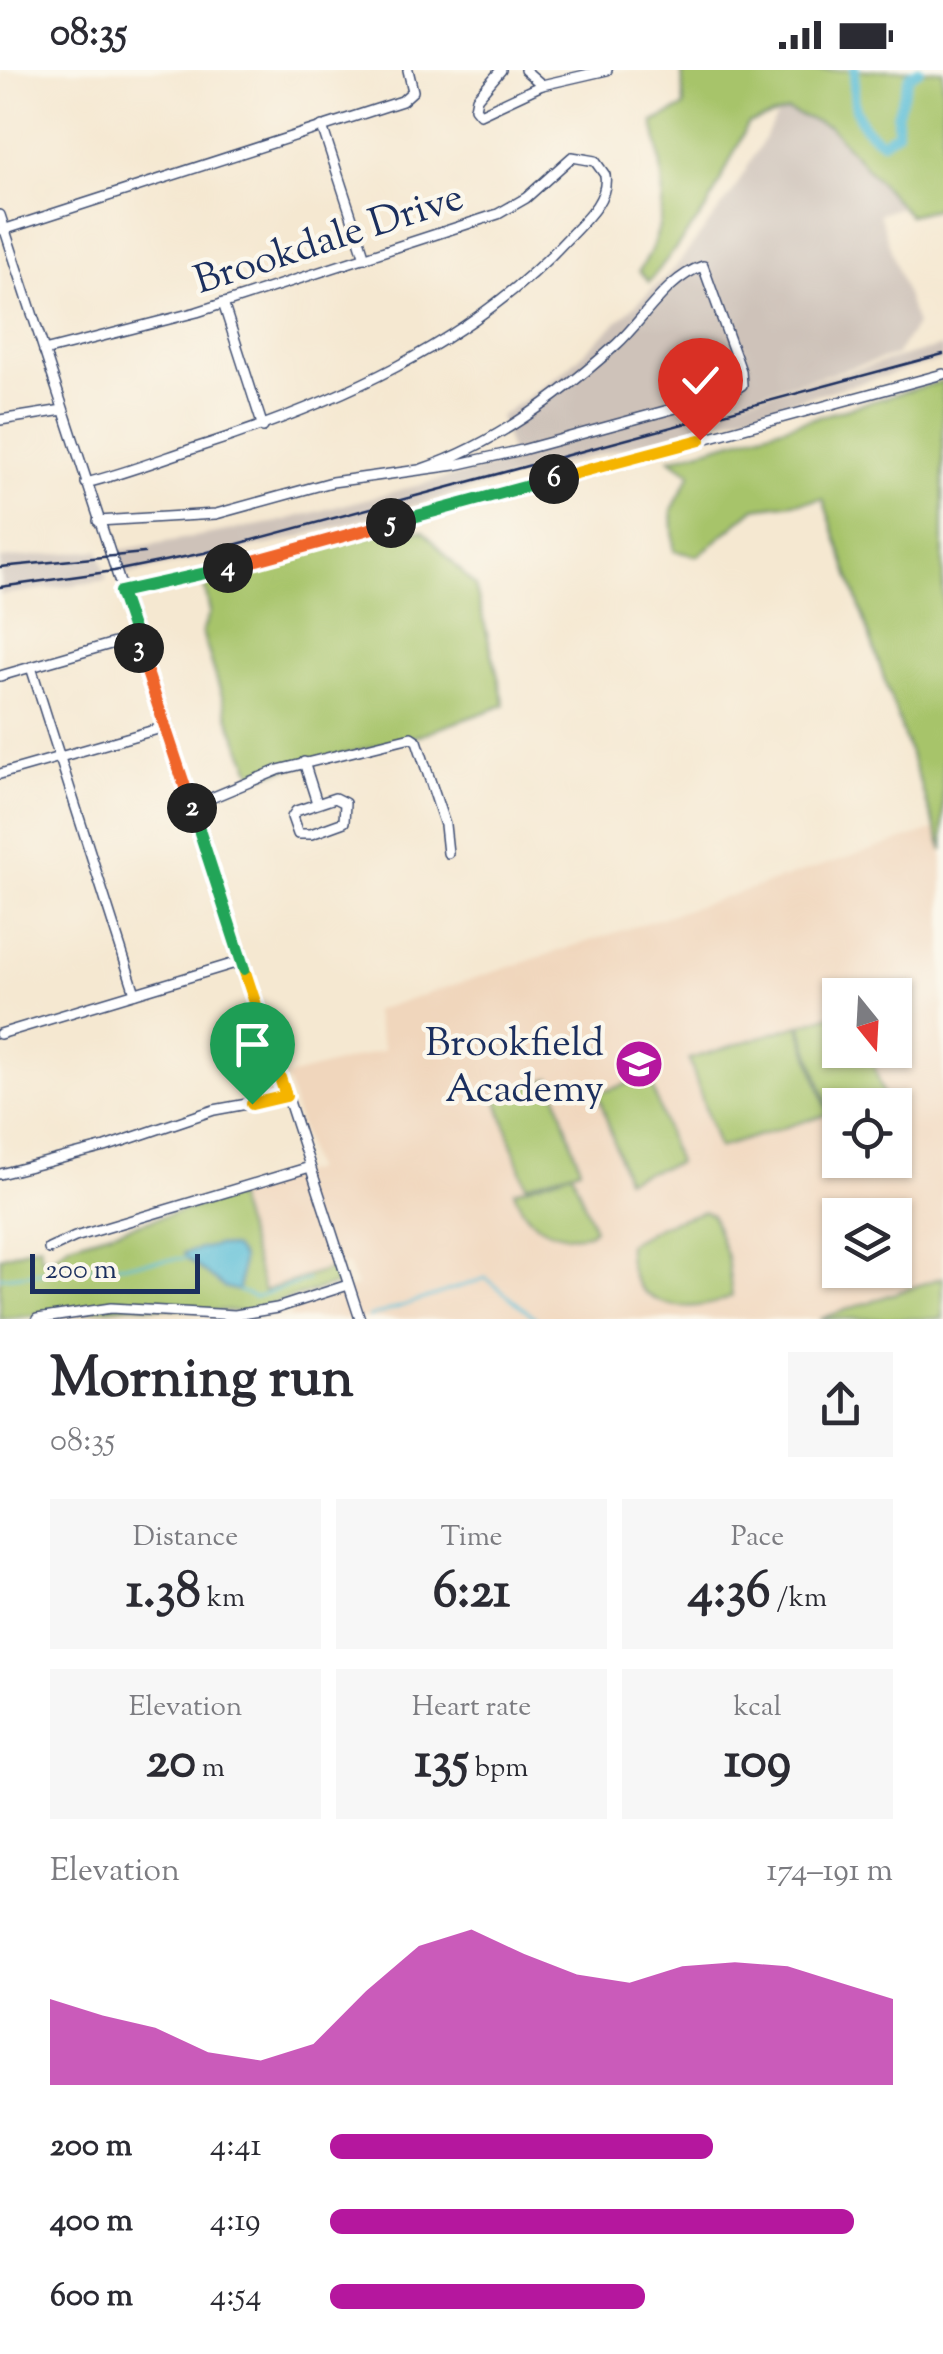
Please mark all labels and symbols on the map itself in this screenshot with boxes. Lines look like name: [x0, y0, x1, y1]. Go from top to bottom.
street label: Brookdale Drive: [187, 171, 471, 312]
pin: [658, 338, 743, 441]
pin: 6: [529, 454, 579, 504]
pin: 5: [366, 498, 416, 548]
pin: 4: [203, 543, 253, 593]
pin: 3: [114, 623, 164, 673]
pin: 2: [167, 783, 217, 833]
north arrow: [822, 978, 912, 1068]
pin: [210, 1002, 295, 1105]
place label: Brookfield Academy: [425, 1017, 604, 1120]
school or university icon: Brookfield Academy: [613, 1038, 665, 1090]
scale bar: [30, 1249, 200, 1294]

